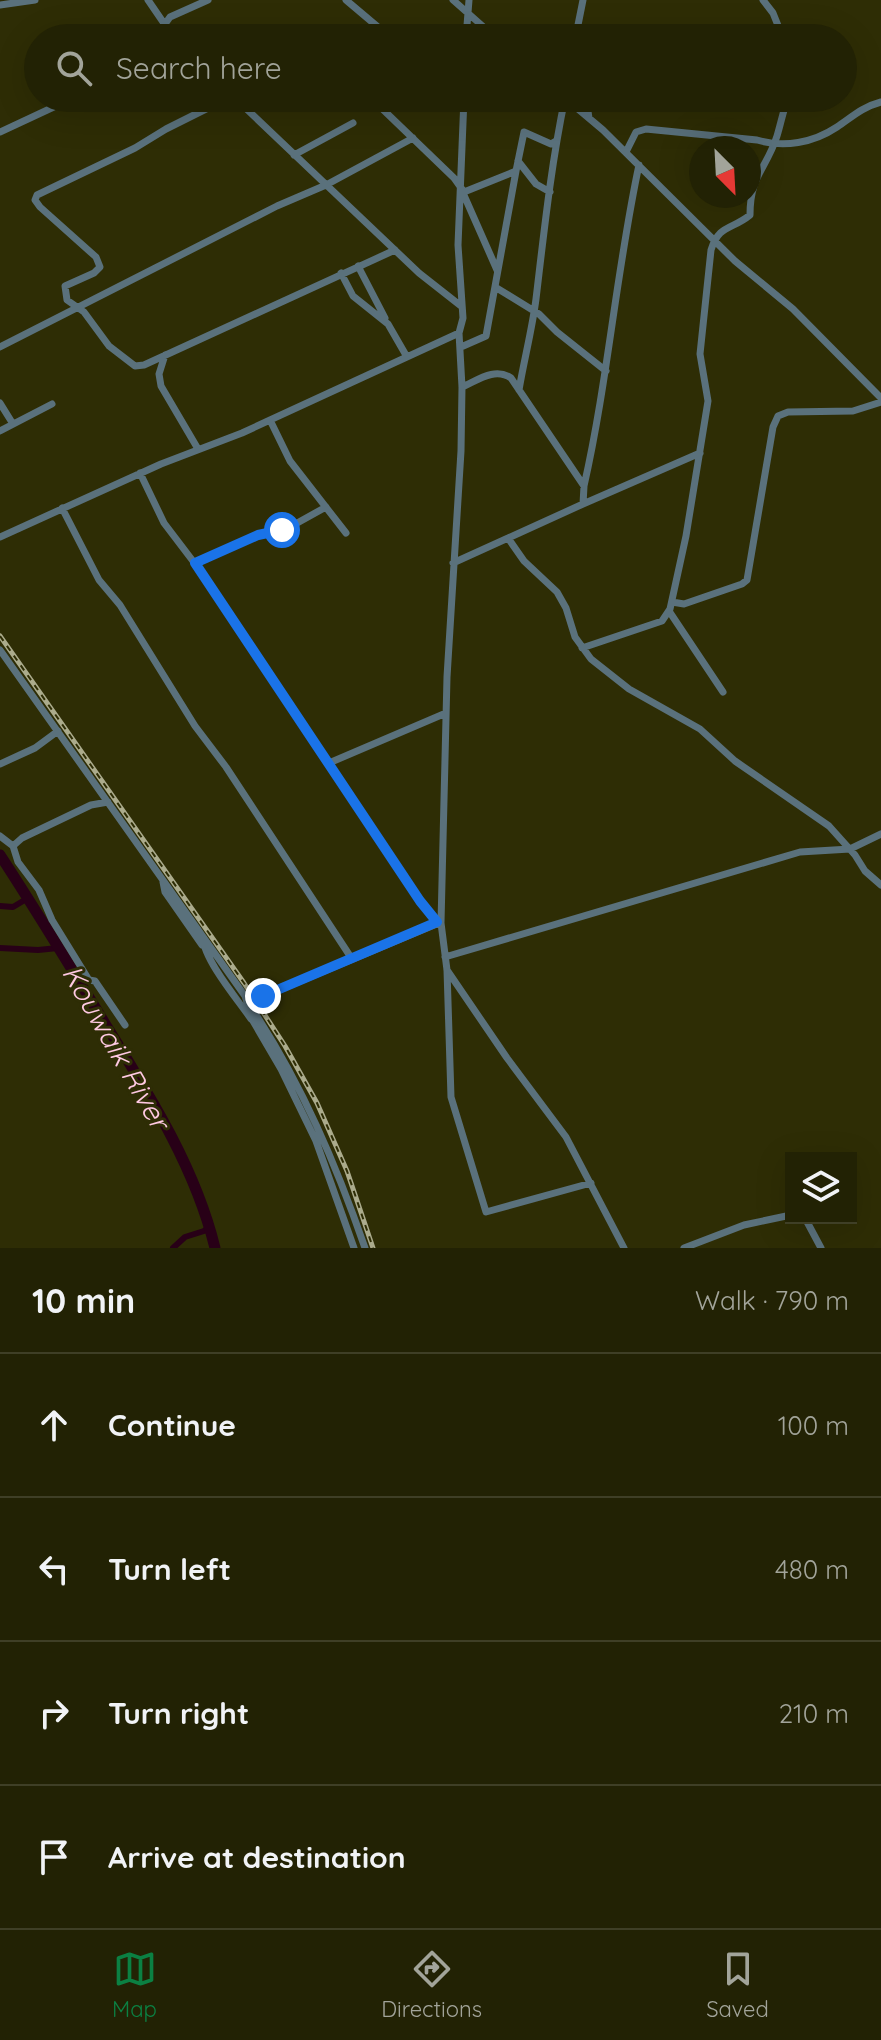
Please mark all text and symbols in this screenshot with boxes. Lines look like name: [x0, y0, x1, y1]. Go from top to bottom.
search box: [24, 24, 857, 112]
icon: search: [52, 46, 96, 90]
text: Search here: [116, 49, 282, 87]
north arrow: [689, 136, 761, 208]
route start: [264, 512, 300, 548]
water label: Kouwaik River: [55, 958, 179, 1138]
route end: [245, 978, 281, 1014]
map controls: [785, 1152, 857, 1224]
button: layers: [785, 1152, 857, 1224]
text: 10 min: [32, 1279, 135, 1322]
text: Walk · 790 m: [695, 1284, 849, 1317]
icon: ahead: [32, 1403, 76, 1447]
text: Continue: [108, 1406, 236, 1444]
text: 100 m: [778, 1409, 849, 1442]
icon: left: [32, 1547, 76, 1591]
text: Turn left: [108, 1550, 231, 1588]
text: 480 m: [775, 1553, 849, 1586]
icon: right: [32, 1691, 76, 1735]
text: Turn right: [108, 1694, 249, 1732]
text: 210 m: [779, 1697, 849, 1730]
icon: arrive: [32, 1835, 76, 1879]
text: Arrive at destination: [108, 1838, 406, 1876]
tab: Map: [112, 1947, 157, 2023]
tab: Directions: [381, 1947, 482, 2023]
tab: Saved: [706, 1947, 769, 2023]

